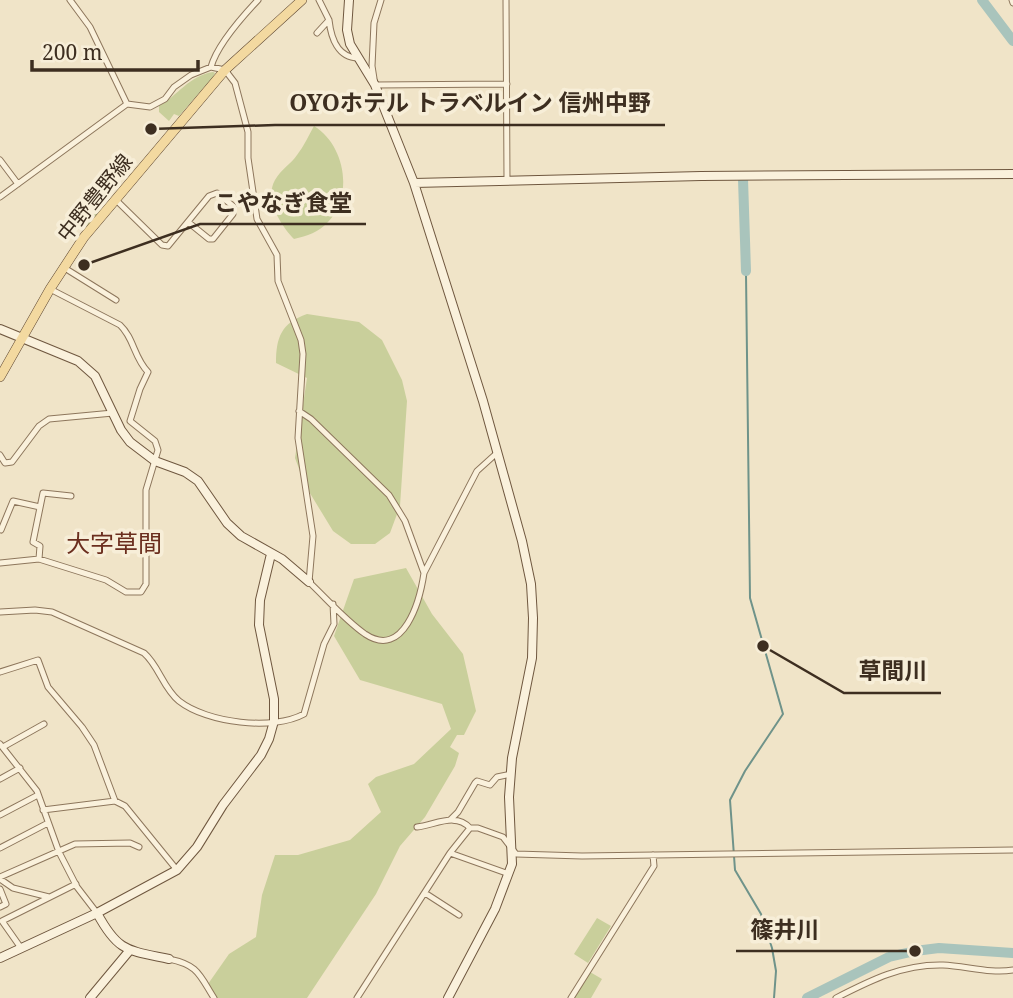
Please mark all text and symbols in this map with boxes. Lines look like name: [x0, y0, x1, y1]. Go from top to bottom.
scale bar: [32, 28, 198, 72]
text: 200 m: [42, 38, 103, 66]
callout: OYOホテル トラベルイン 信州中野: [275, 81, 665, 125]
text: OYOホテル トラベルイン 信州中野: [289, 86, 651, 118]
street label: 中野豊野線: [50, 148, 138, 247]
callout: こやなぎ食堂: [200, 180, 366, 224]
text: こやなぎ食堂: [214, 186, 352, 218]
district label: 大字草間: [66, 526, 162, 559]
callout: 草間川: [844, 649, 941, 693]
text: 草間川: [859, 654, 928, 686]
callout: 篠井川: [736, 907, 833, 951]
text: 篠井川: [751, 913, 820, 945]

